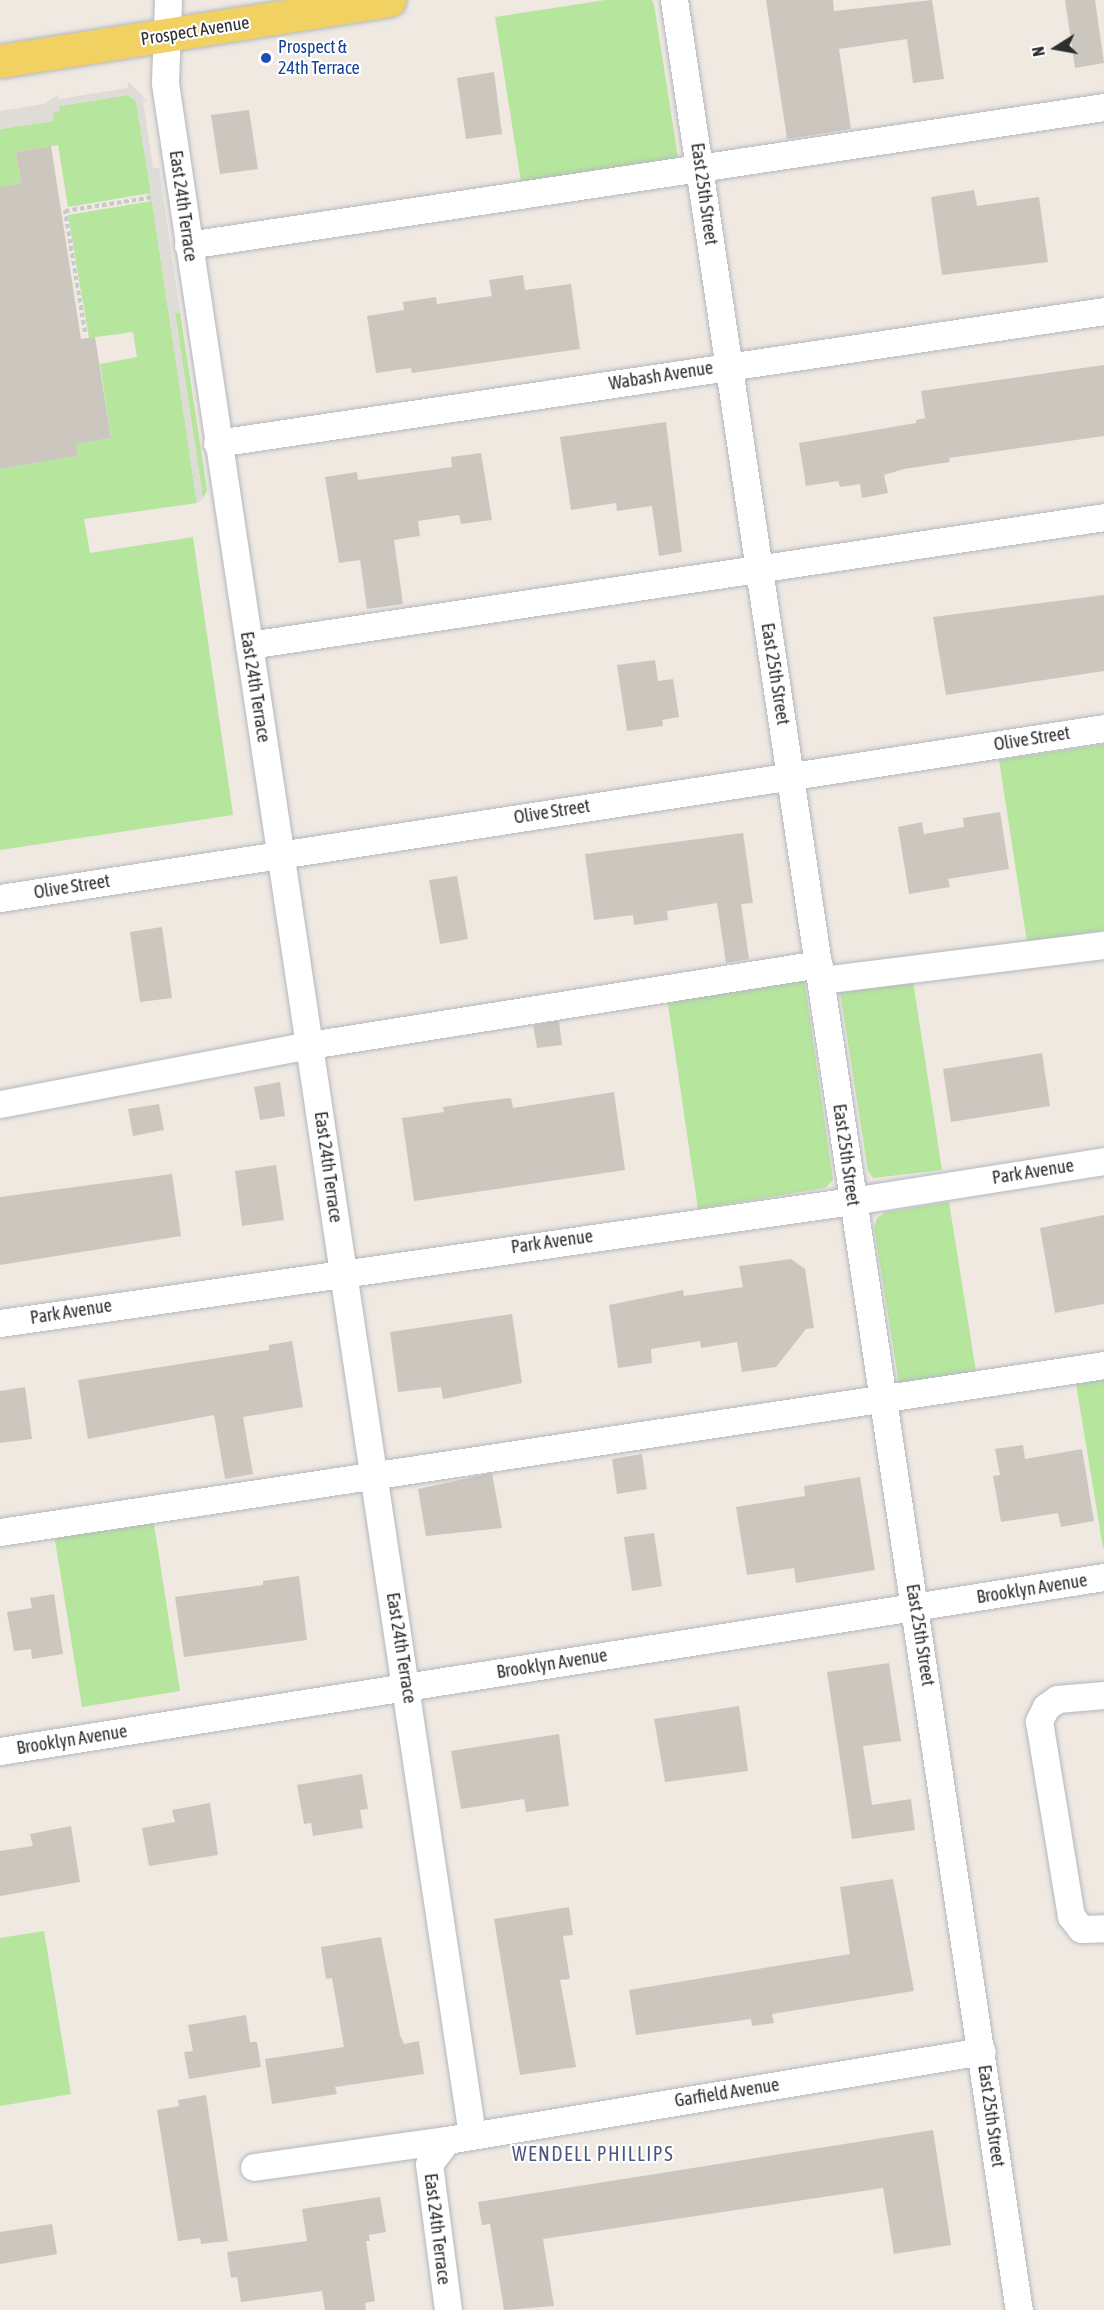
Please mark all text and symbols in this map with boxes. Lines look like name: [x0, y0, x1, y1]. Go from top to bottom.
street label: Prospect Avenue: [139, 12, 251, 50]
north arrow: [1026, 18, 1086, 78]
place label: Prospect & 24th Terrace: [278, 37, 360, 80]
text: N: [1029, 45, 1048, 58]
marker: Prospect & 24th Terrace: [259, 51, 273, 65]
street label: East 25th Street: [686, 142, 722, 246]
street label: East 24th Terrace: [165, 149, 201, 263]
street label: Wabash Avenue: [607, 357, 715, 395]
street label: East 25th Street: [756, 622, 794, 726]
street label: East 24th Terrace: [236, 630, 274, 744]
street label: Olive Street: [992, 722, 1072, 756]
street label: Olive Street: [512, 795, 592, 829]
street label: Olive Street: [32, 870, 112, 904]
street label: East 25th Street: [828, 1103, 864, 1207]
street label: East 24th Terrace: [310, 1110, 346, 1224]
street label: Park Avenue: [991, 1155, 1075, 1189]
street label: Park Avenue: [510, 1226, 594, 1258]
street label: Park Avenue: [29, 1295, 113, 1329]
street label: Brooklyn Avenue: [975, 1570, 1089, 1608]
street label: East 25th Street: [901, 1583, 939, 1687]
street label: East 24th Terrace: [382, 1591, 420, 1705]
street label: Brooklyn Avenue: [495, 1645, 609, 1683]
street label: Brooklyn Avenue: [15, 1721, 129, 1759]
street label: East 25th Street: [973, 2064, 1009, 2168]
street label: Garfield Avenue: [673, 2074, 781, 2112]
district label: WENDELL PHILLIPS: [512, 2141, 674, 2165]
street label: East 24th Terrace: [419, 2172, 455, 2286]

